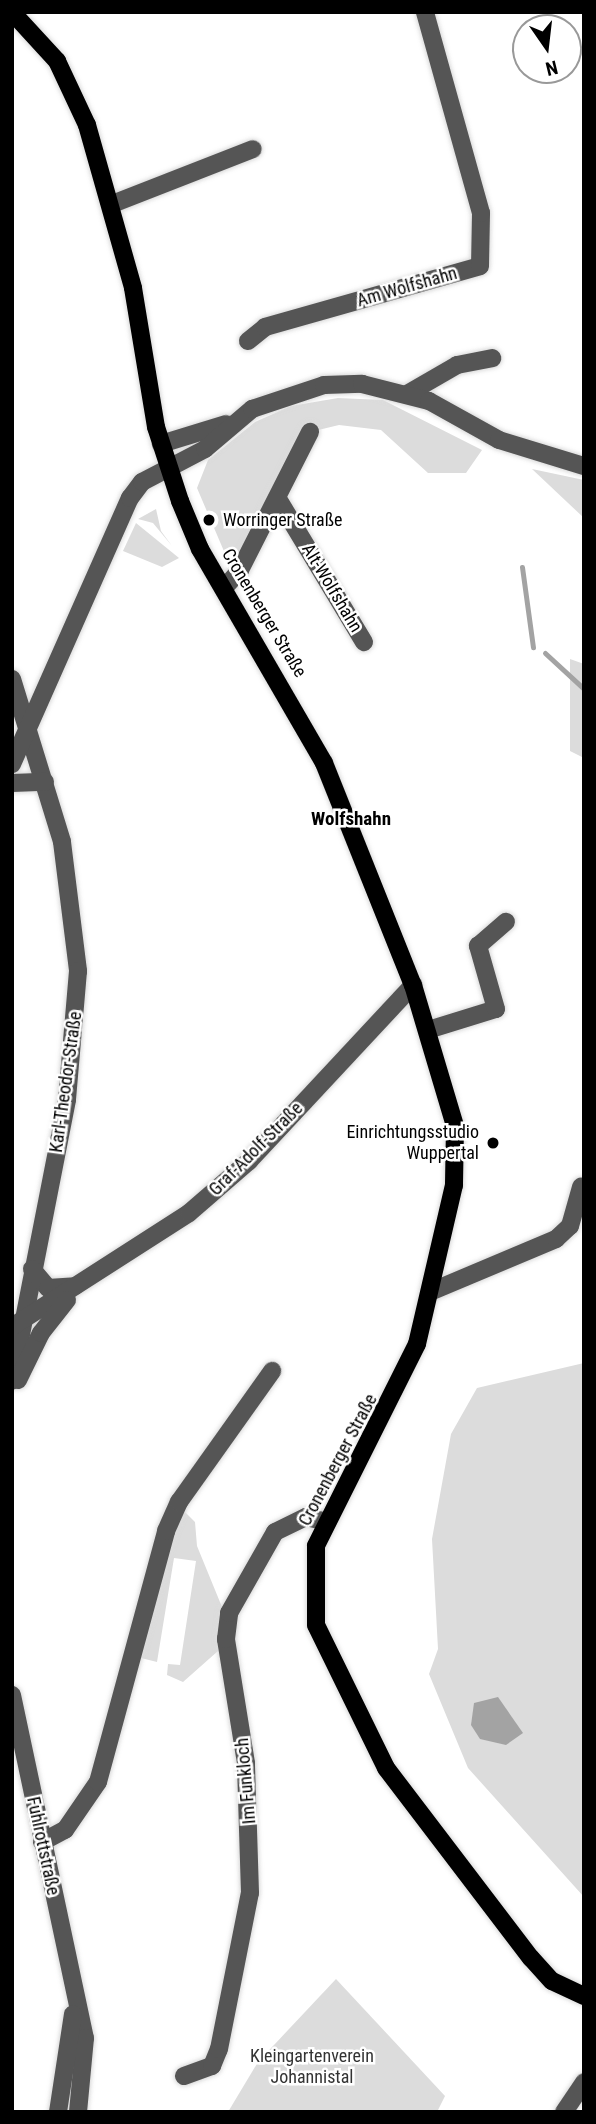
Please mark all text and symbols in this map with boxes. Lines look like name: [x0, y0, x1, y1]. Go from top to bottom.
north arrow: [512, 14, 582, 84]
text: N: [543, 55, 560, 80]
street label: Am Wolfshahn: [354, 262, 460, 312]
place label: Worringer Straße: [223, 509, 342, 531]
marker: Worringer Straße: [201, 512, 217, 528]
street label: Alt-Wolfshahn: [297, 540, 367, 636]
street label: Cronenberger Straße: [217, 545, 311, 681]
district label: Wolfshahn: [311, 808, 391, 830]
street label: Karl-Theodor-Straße: [45, 1010, 87, 1154]
street label: Graf-Adolf-Straße: [205, 1098, 307, 1200]
place label: Einrichtungsstudio Wuppertal: [346, 1122, 479, 1164]
marker: Einrichtungsstudio Wuppertal: [485, 1135, 501, 1151]
street label: Cronenberger Straße: [294, 1390, 382, 1530]
street label: Im Funkloch: [231, 1737, 261, 1825]
street label: Fuhlrottstraße: [22, 1795, 64, 1897]
park label: Kleingartenverein Johannistal: [250, 2046, 374, 2088]

